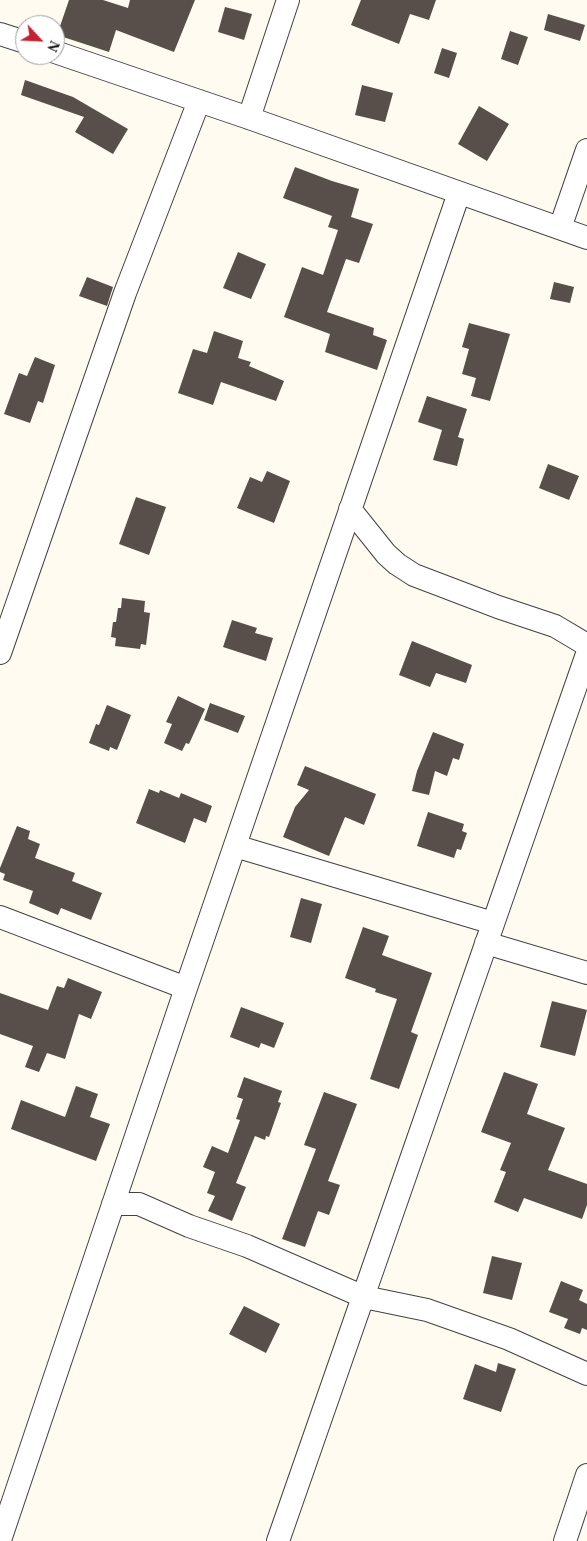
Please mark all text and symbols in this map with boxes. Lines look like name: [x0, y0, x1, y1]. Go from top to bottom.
north arrow: [15, 15, 65, 65]
text: N: [44, 38, 62, 54]

